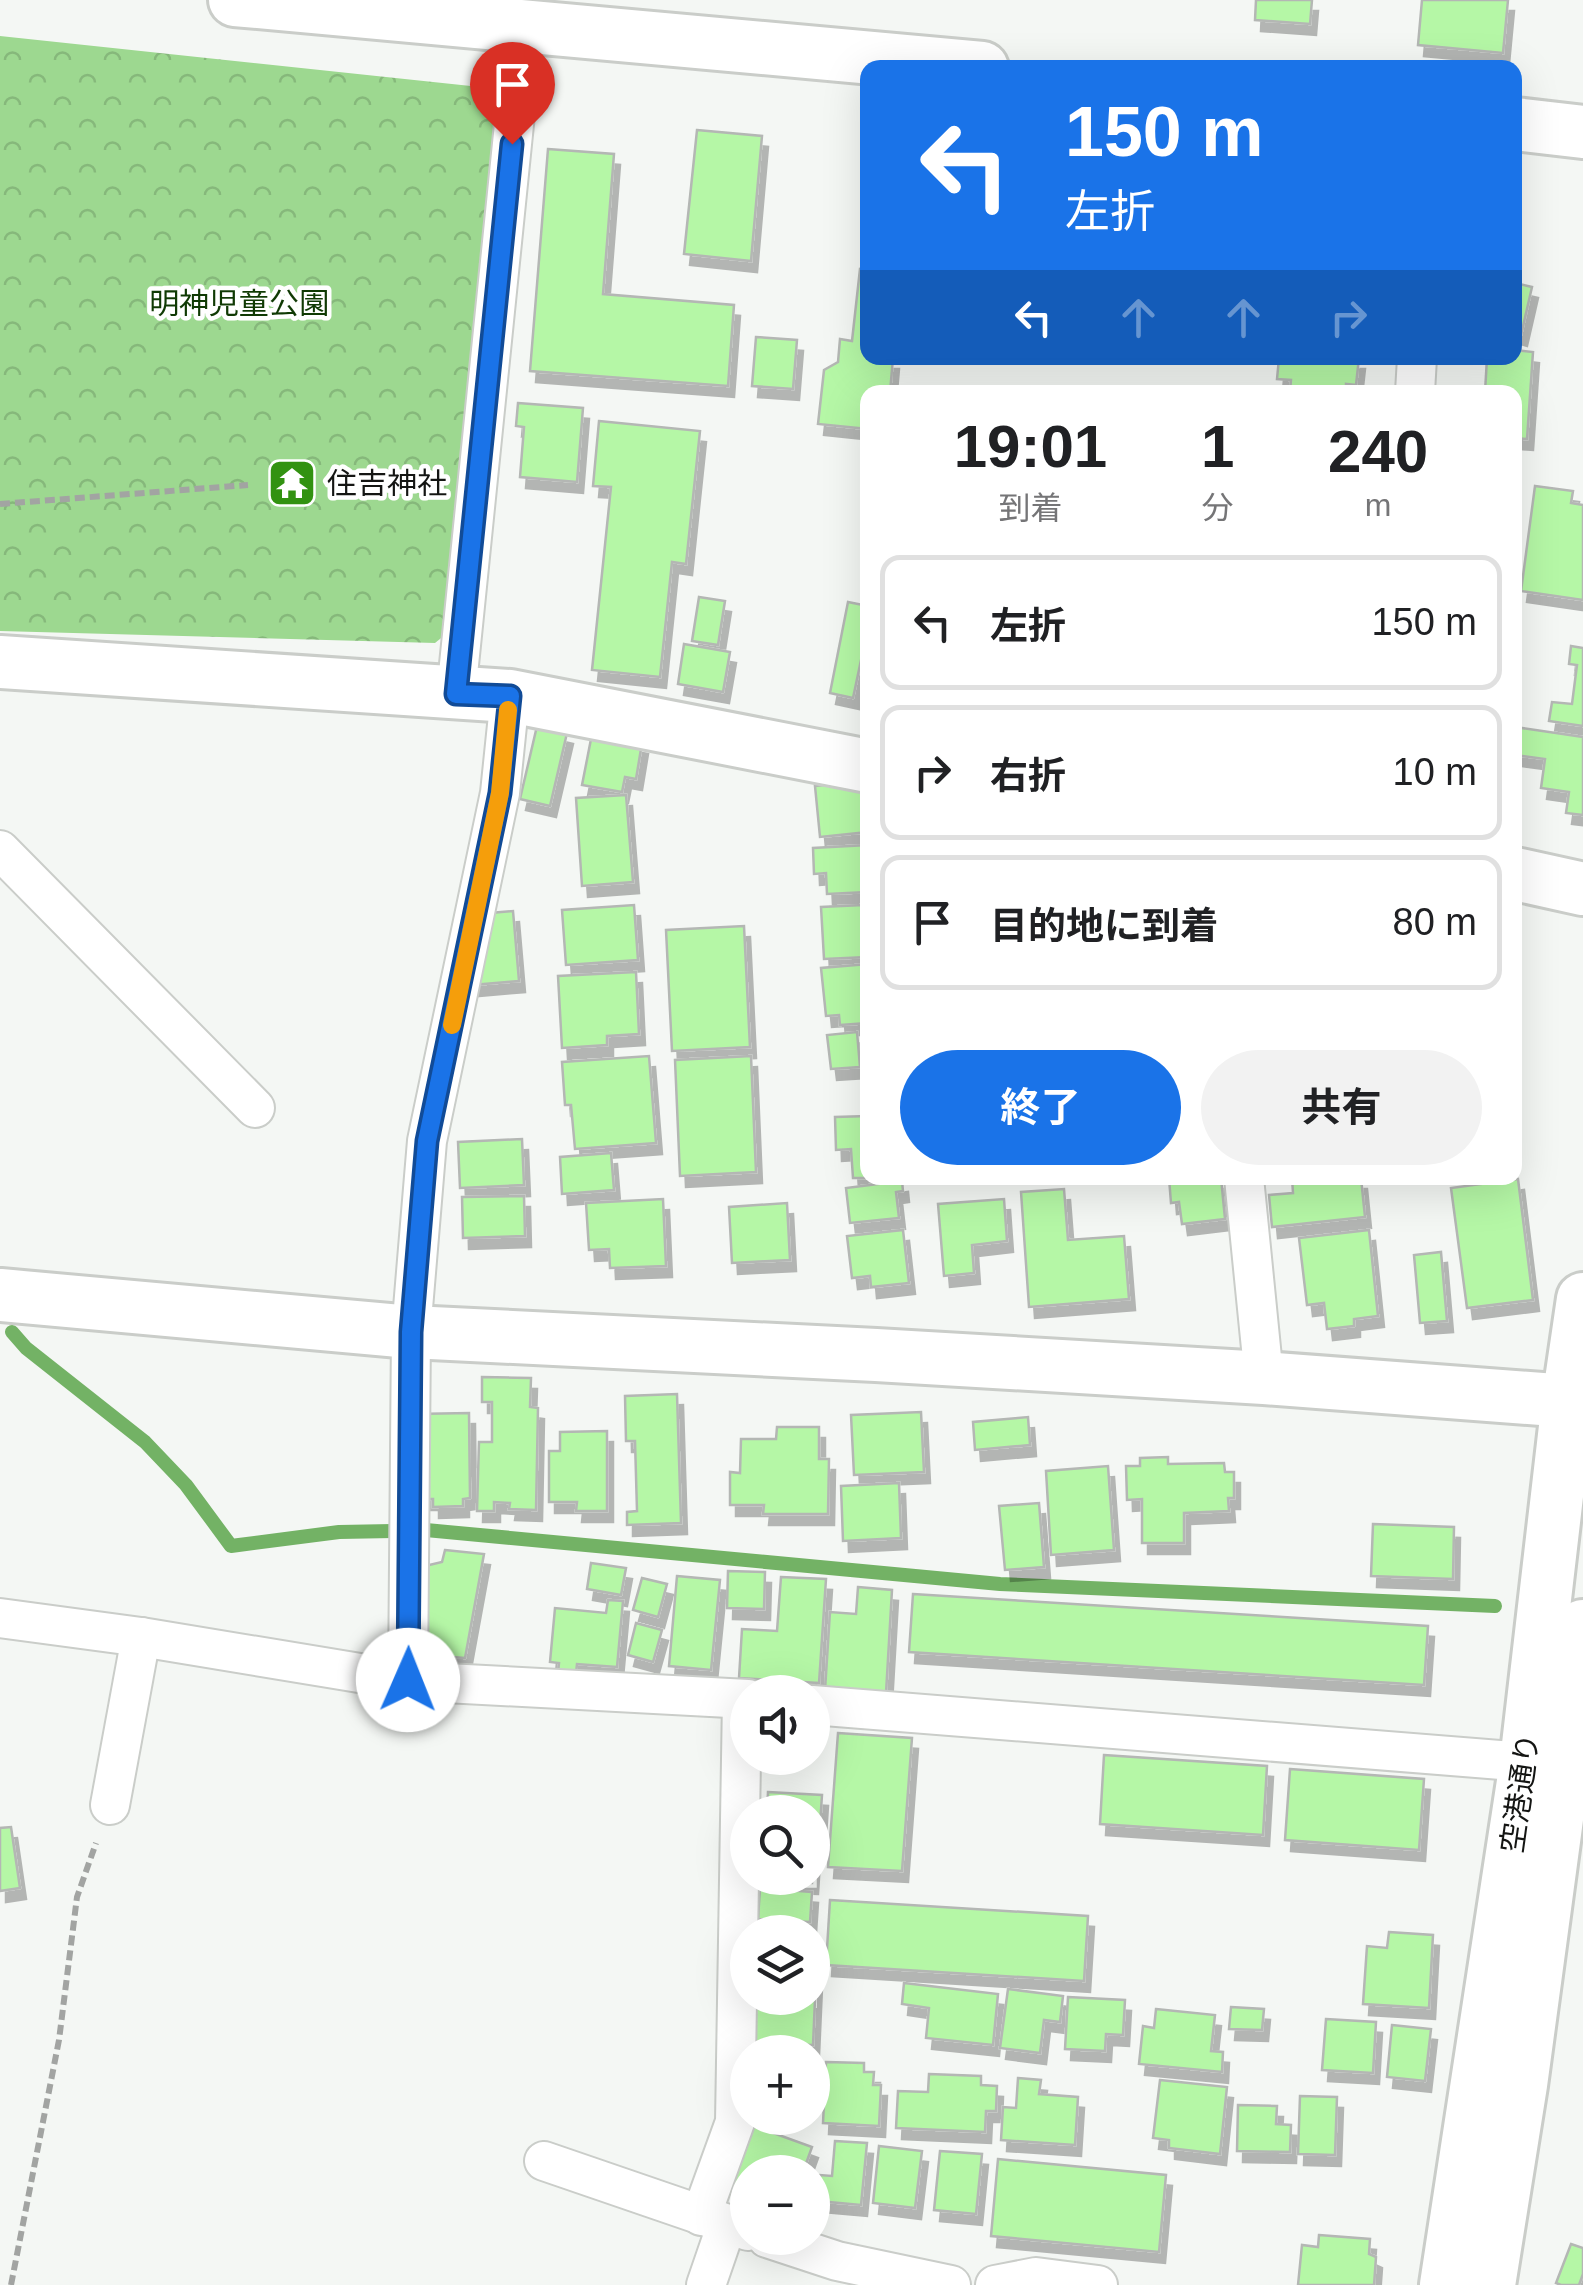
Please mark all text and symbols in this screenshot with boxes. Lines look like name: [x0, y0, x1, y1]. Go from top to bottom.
pin: [470, 42, 555, 145]
icon: arrive: [485, 57, 540, 112]
text: 150 m: [1065, 93, 1263, 171]
icon: left: [900, 100, 1030, 230]
text: 左折: [1065, 186, 1155, 237]
park label: 明神児童公園: [149, 287, 329, 320]
icon: left: [1006, 290, 1061, 345]
icon: ahead: [1111, 290, 1166, 345]
icon: ahead: [1216, 290, 1271, 345]
icon: right: [1321, 290, 1376, 345]
text: 19:01: [954, 413, 1107, 480]
text: 1: [1201, 413, 1234, 480]
text: 240: [1328, 418, 1428, 485]
temple icon: 住吉神社: [266, 457, 318, 509]
place label: 住吉神社: [327, 467, 447, 500]
text: m: [1365, 487, 1391, 523]
text: 到着: [998, 490, 1062, 526]
text: 分: [1202, 490, 1234, 526]
icon: left: [905, 595, 960, 650]
text: 150 m: [1371, 601, 1477, 643]
text: 左折: [990, 605, 1066, 647]
icon: right: [905, 745, 960, 800]
text: 10 m: [1393, 751, 1477, 793]
text: 右折: [990, 755, 1066, 797]
icon: arrive: [905, 895, 960, 950]
text: 80 m: [1393, 901, 1477, 943]
text: 目的地に到着: [990, 905, 1218, 947]
button: 終了: [900, 1050, 1181, 1165]
button: 共有: [1201, 1050, 1482, 1165]
position arrow: [356, 1628, 460, 1732]
map controls: [730, 1675, 830, 2255]
button: sound: [730, 1675, 830, 1775]
street label: 空港通り: [1495, 1731, 1545, 1855]
button: search: [730, 1795, 830, 1895]
button: layers: [730, 1915, 830, 2015]
button: +: [730, 2035, 830, 2135]
button: −: [730, 2155, 830, 2255]

